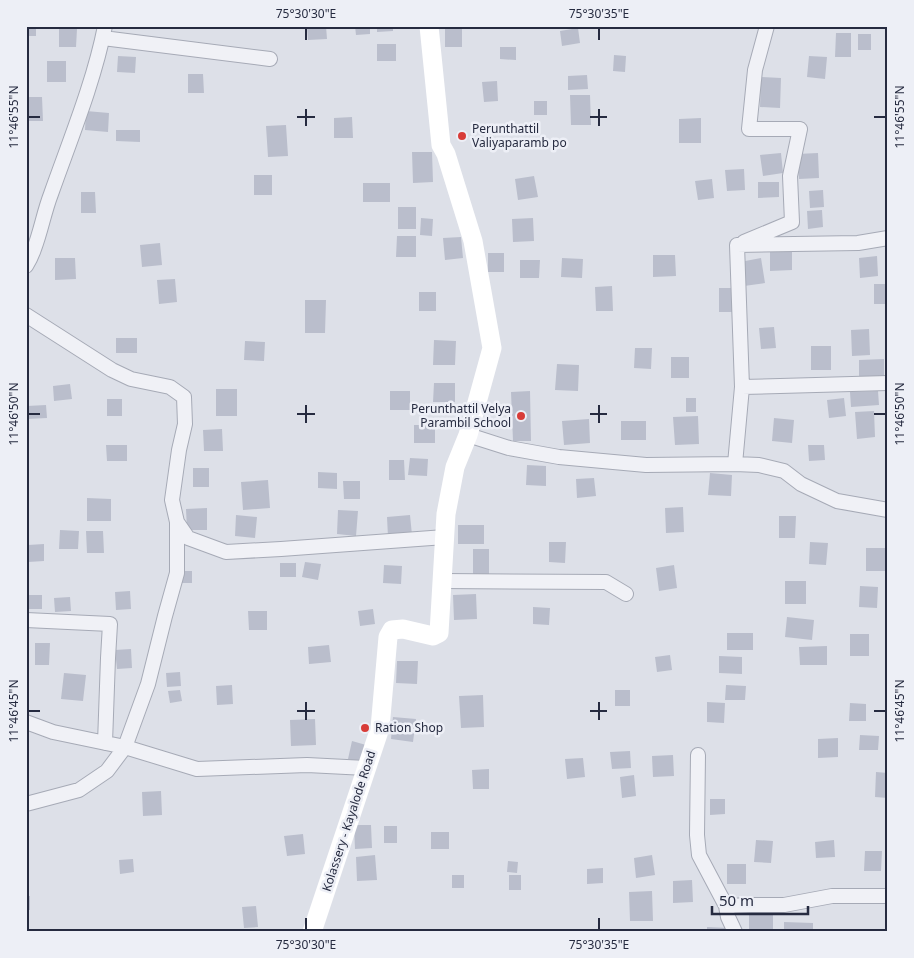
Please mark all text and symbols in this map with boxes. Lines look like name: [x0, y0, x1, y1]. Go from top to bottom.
text: 75°30'30"E: [276, 5, 336, 22]
text: 75°30'35"E: [569, 5, 629, 22]
text: 11°46'55"N: [5, 85, 22, 149]
text: 11°46'55"N: [891, 85, 908, 149]
place label: Perunthattil Valiyaparamb po: [472, 120, 567, 151]
marker: Perunthattil Valiyaparamb po: [456, 130, 468, 142]
text: 11°46'50"N: [5, 382, 22, 446]
text: 11°46'50"N: [891, 382, 908, 446]
place label: Perunthattil Velya Parambil School: [411, 400, 511, 431]
marker: Perunthattil Velya Parambil School: [515, 410, 527, 422]
text: 11°46'45"N: [5, 679, 22, 743]
text: 11°46'45"N: [891, 679, 908, 743]
place label: Ration Shop: [375, 719, 443, 736]
marker: Ration Shop: [359, 722, 371, 734]
street label: Kolassery - Kayalode Road: [318, 748, 379, 894]
scale bar: [712, 883, 808, 915]
text: 50 m: [719, 890, 754, 910]
text: 75°30'30"E: [276, 936, 336, 953]
text: 75°30'35"E: [569, 936, 629, 953]

